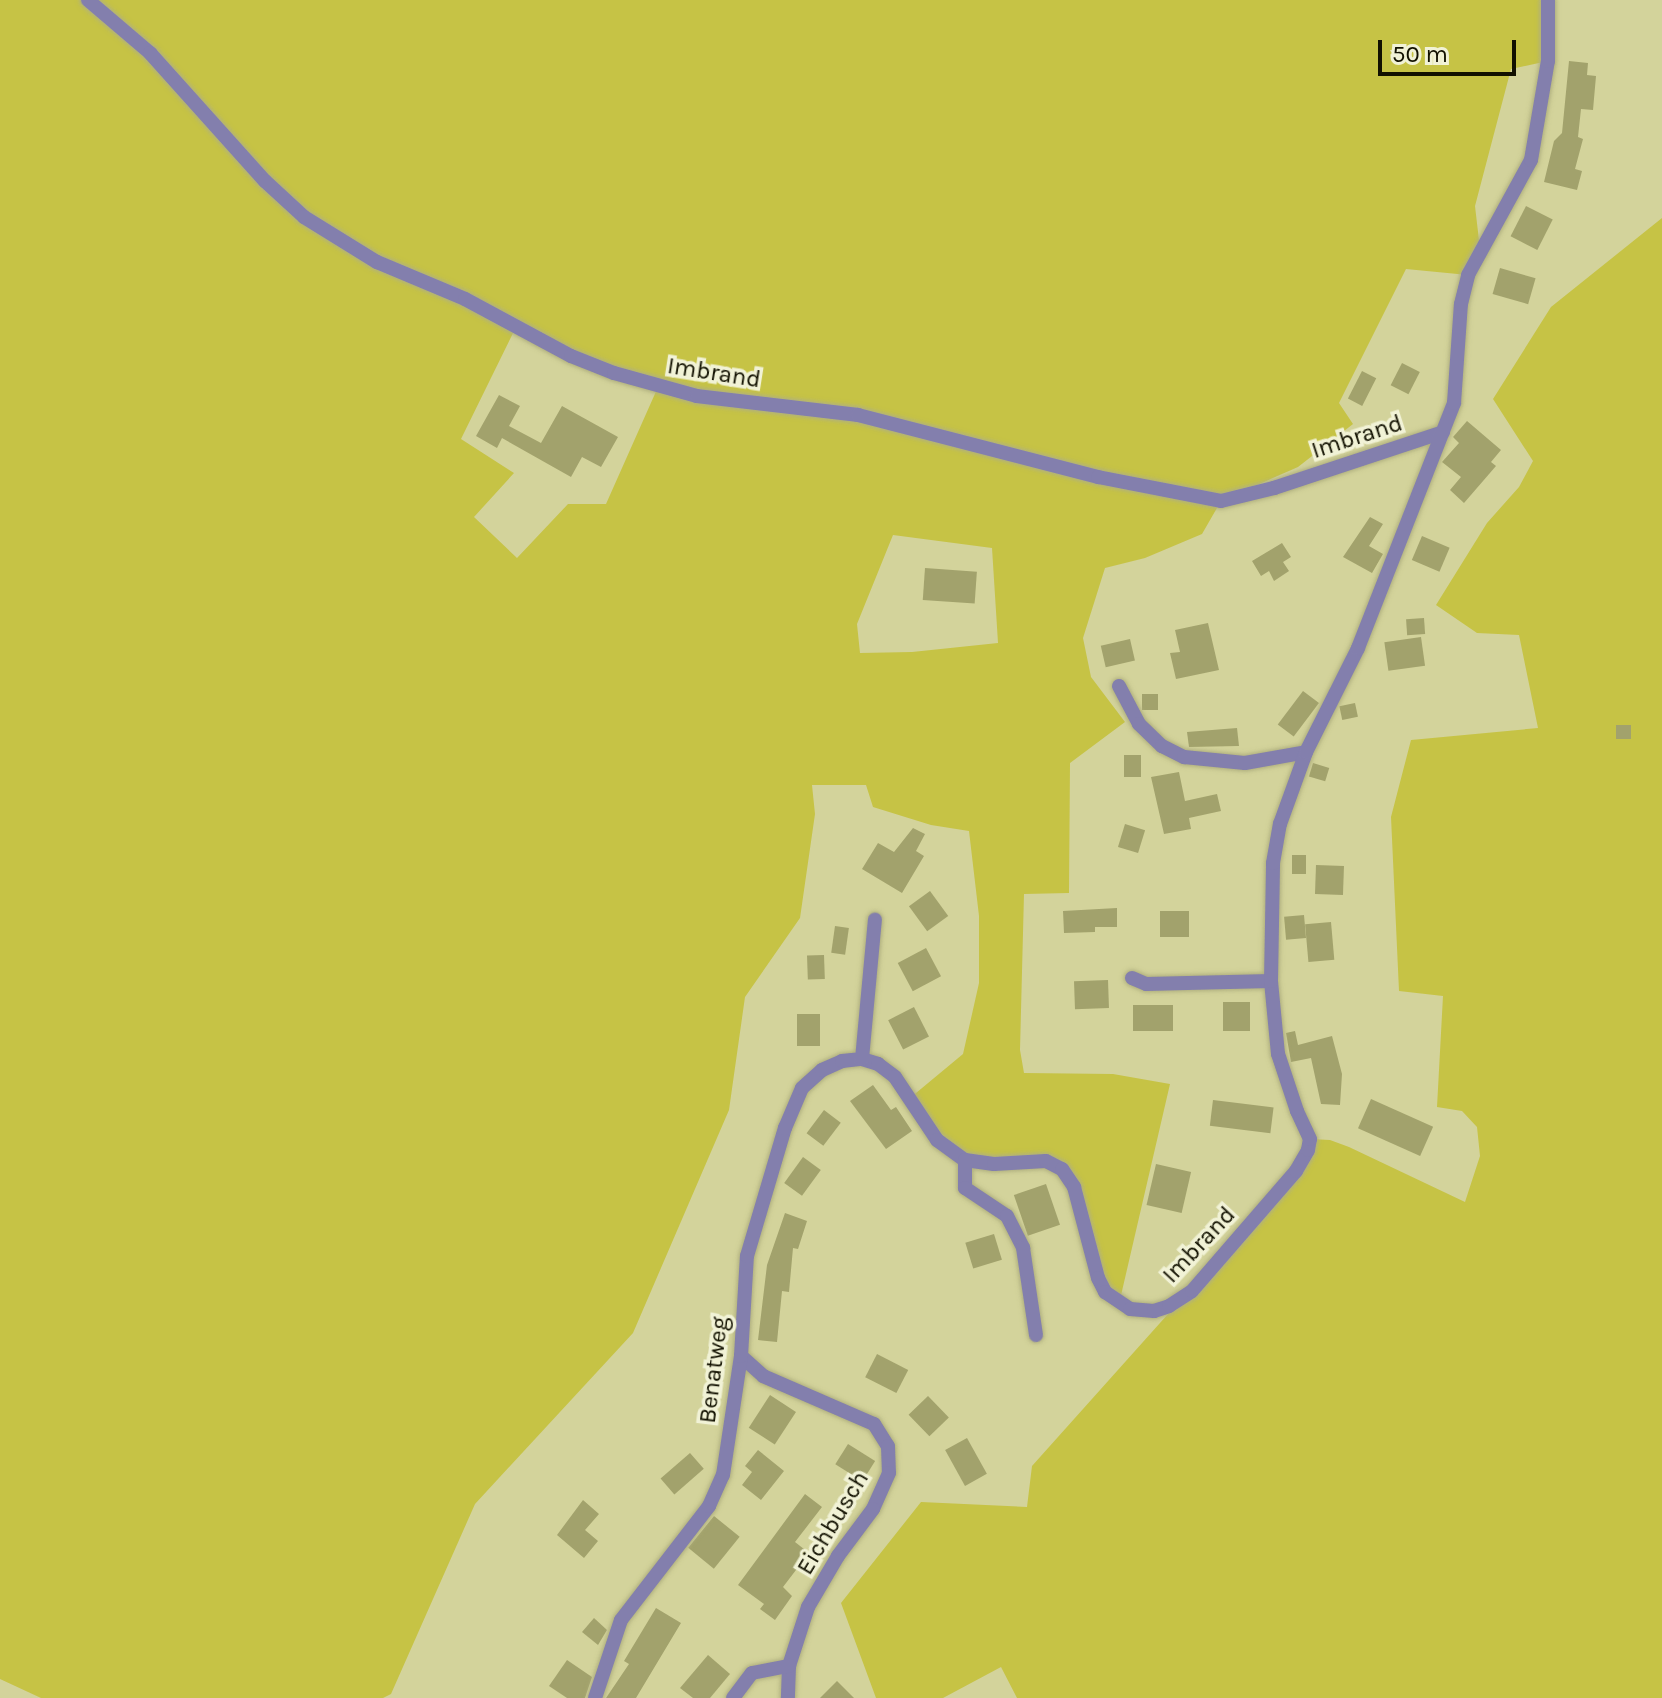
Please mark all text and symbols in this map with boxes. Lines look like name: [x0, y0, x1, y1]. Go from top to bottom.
scale bar: [1382, 24, 1520, 74]
text: 50 m: [1392, 40, 1448, 68]
street label: Imbrand: [665, 351, 763, 395]
street label: Imbrand: [1308, 409, 1406, 465]
street label: Imbrand: [1156, 1201, 1242, 1289]
street label: Benatweg: [693, 1315, 735, 1425]
street label: Eichbusch: [791, 1466, 875, 1580]

